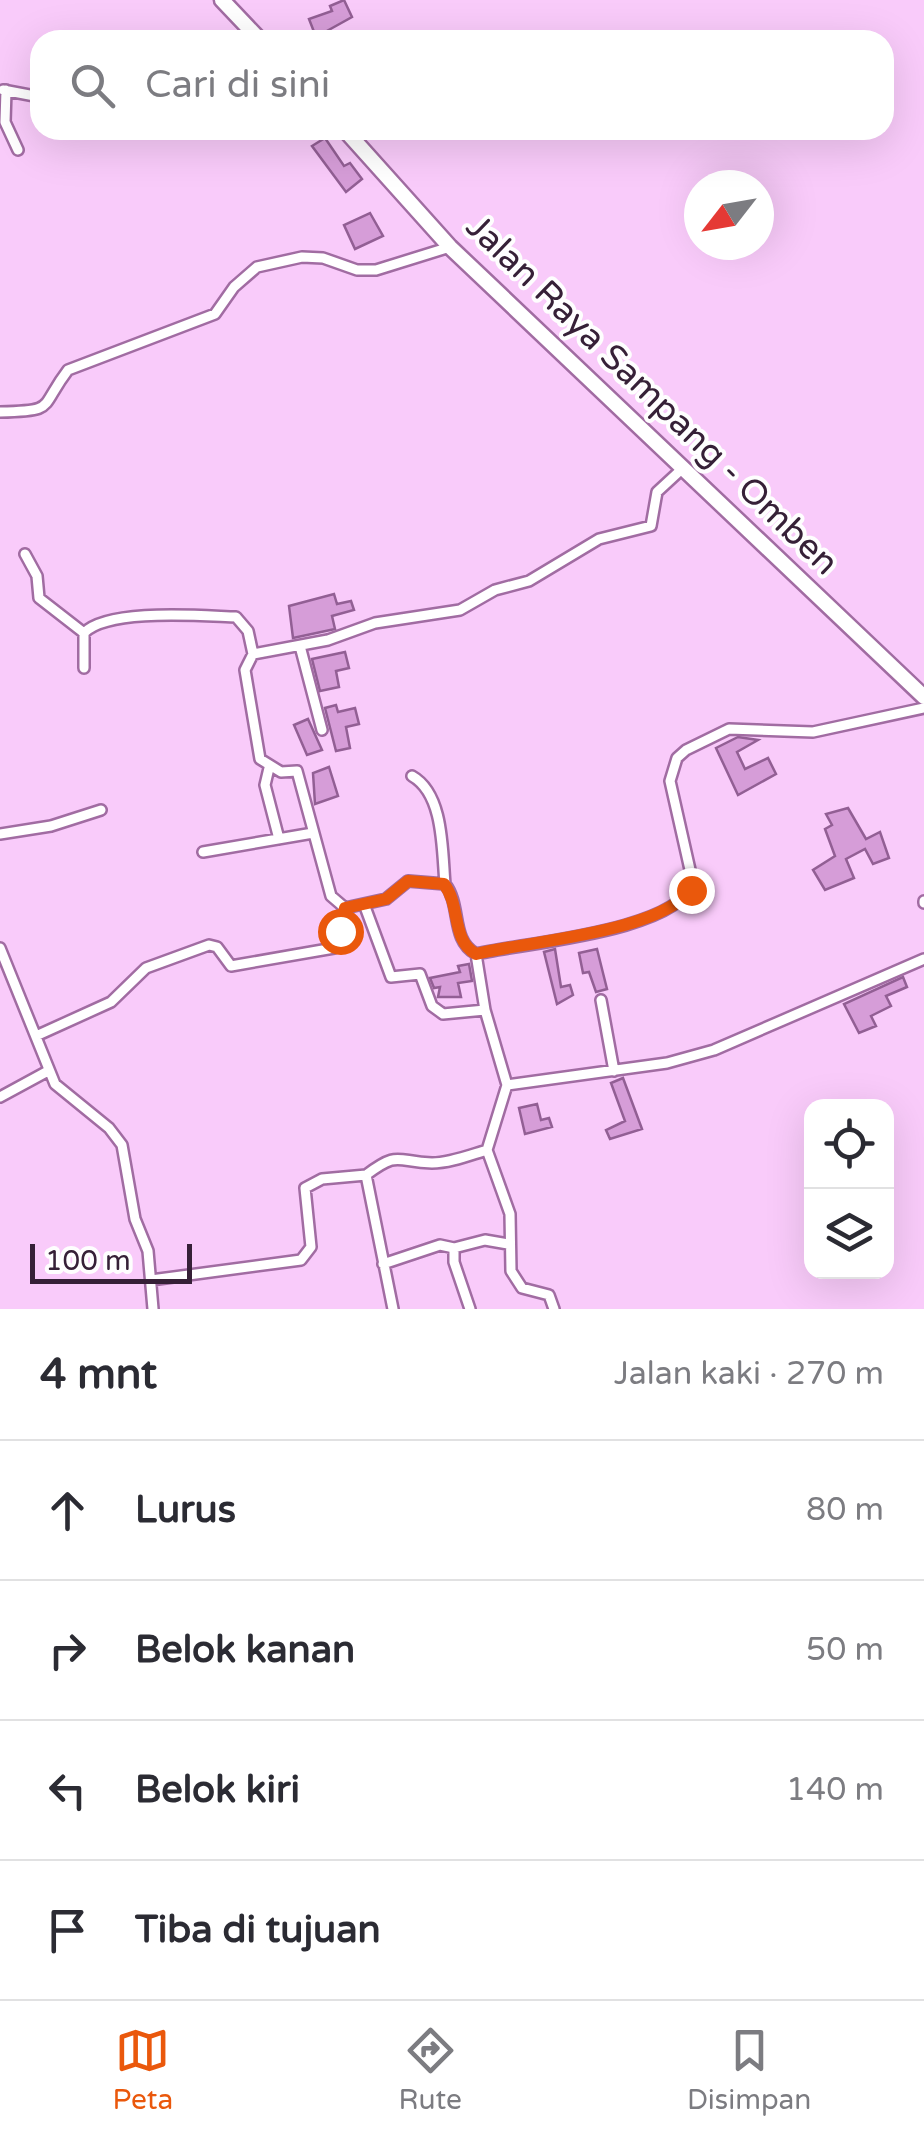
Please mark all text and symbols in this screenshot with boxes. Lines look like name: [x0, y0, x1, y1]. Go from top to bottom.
search box: [30, 30, 894, 140]
icon: search: [65, 58, 120, 113]
text: Cari di sini: [145, 62, 330, 108]
north arrow: [684, 170, 774, 260]
street label: Jalan Raya Sampang - Omben: [457, 206, 847, 584]
route end: [669, 868, 715, 914]
route start: [318, 909, 364, 955]
map controls: [804, 1099, 894, 1279]
button: locate: [804, 1099, 894, 1189]
button: layers: [804, 1189, 894, 1279]
scale bar: [30, 1239, 192, 1284]
text: 100 m: [45, 1244, 131, 1278]
text: 4 mnt: [40, 1349, 157, 1400]
text: Jalan kaki · 270 m: [614, 1355, 884, 1393]
icon: ahead: [40, 1483, 95, 1538]
text: Lurus: [135, 1487, 236, 1533]
text: 80 m: [806, 1491, 884, 1529]
icon: right: [40, 1623, 95, 1678]
text: Belok kanan: [135, 1627, 355, 1673]
text: 50 m: [806, 1631, 884, 1669]
icon: left: [40, 1763, 95, 1818]
text: Belok kiri: [135, 1767, 300, 1813]
text: 140 m: [786, 1771, 884, 1809]
icon: arrive: [40, 1903, 95, 1958]
text: Tiba di tujuan: [135, 1907, 381, 1953]
tab: Peta: [113, 2023, 173, 2117]
tab: Rute: [399, 2023, 462, 2117]
tab: Disimpan: [687, 2023, 811, 2117]

